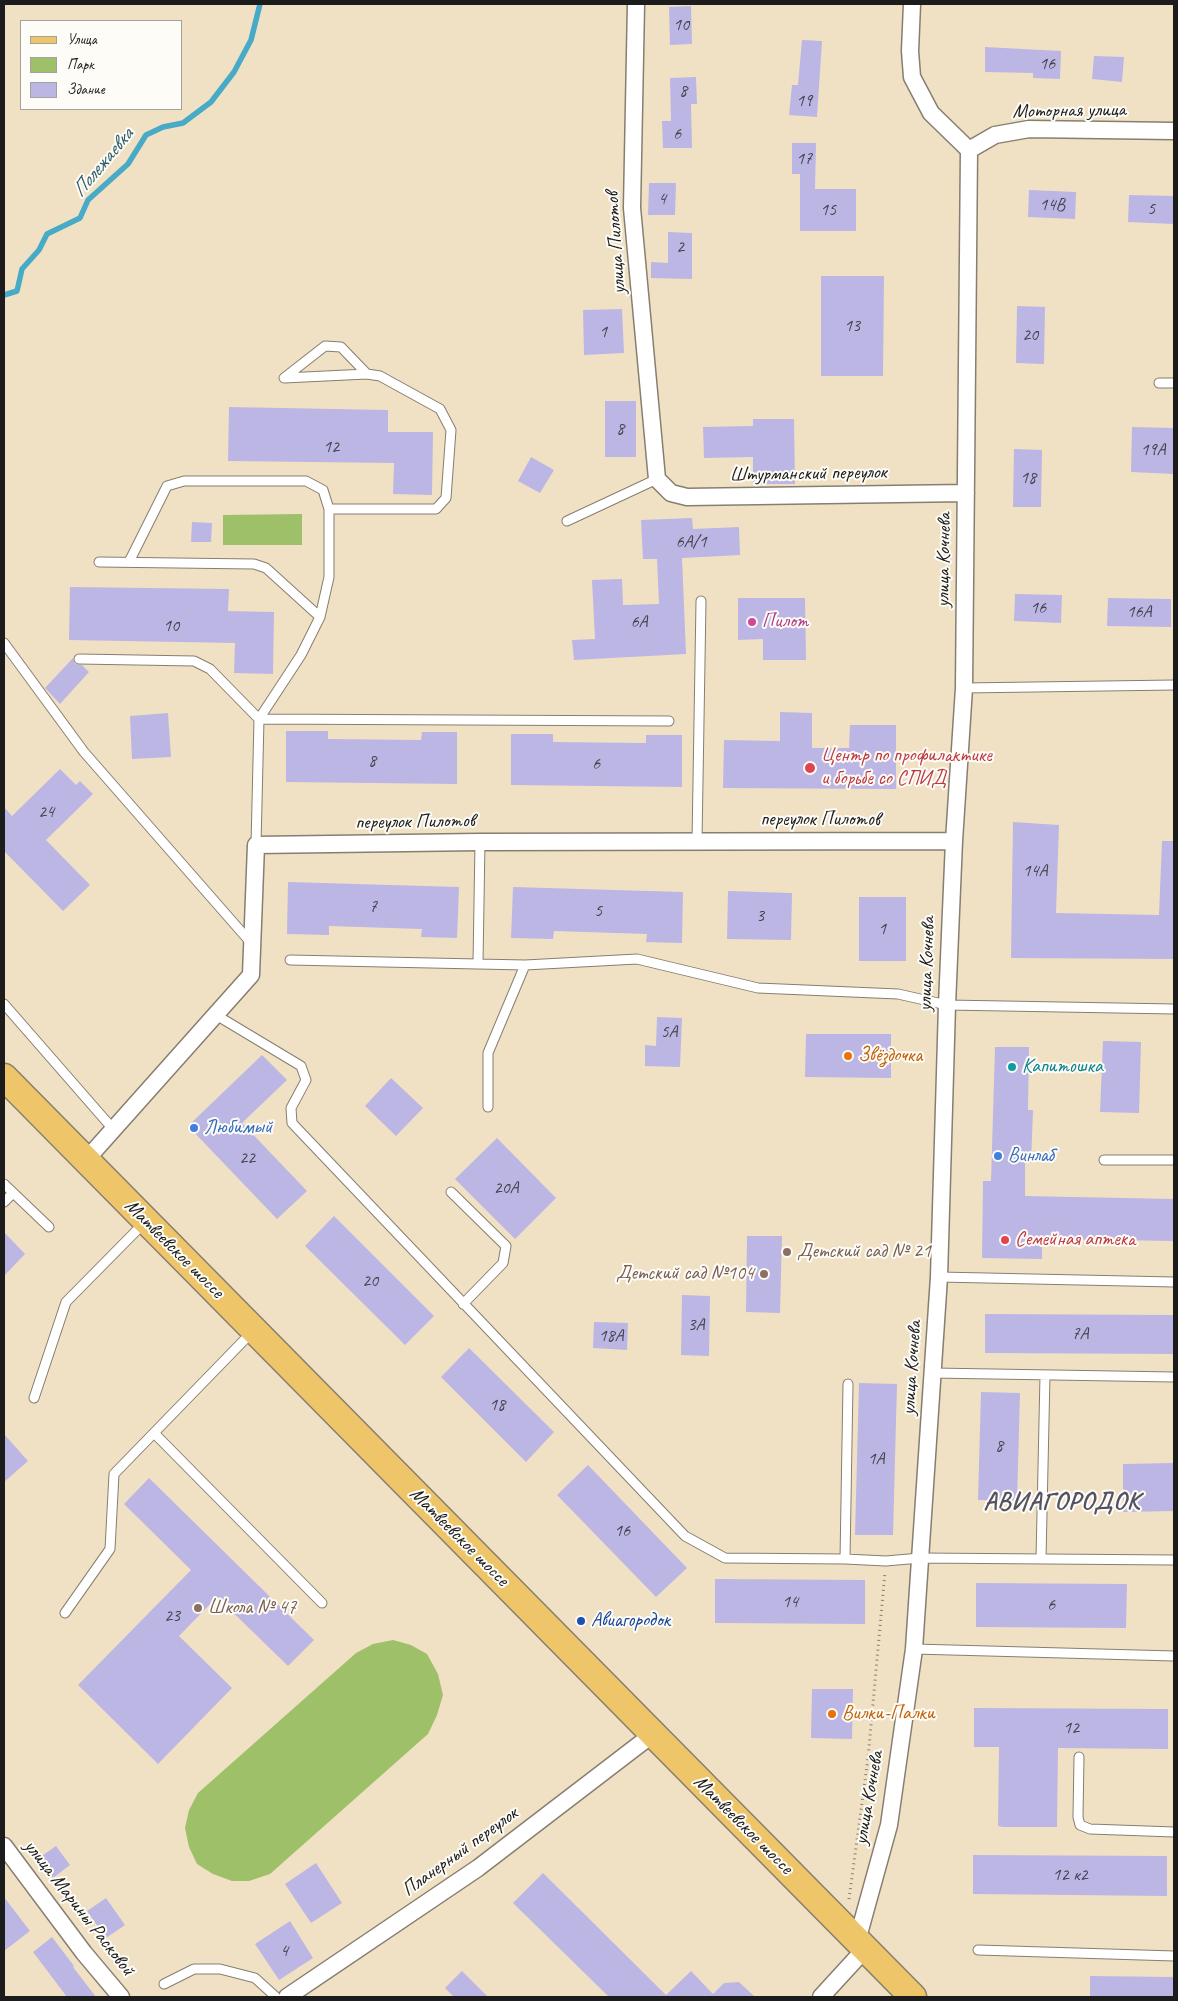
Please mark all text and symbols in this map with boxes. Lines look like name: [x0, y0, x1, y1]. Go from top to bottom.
house number: 10: [673, 14, 689, 36]
legend: [20, 20, 182, 110]
text: Улица: [67, 30, 97, 49]
house number: 16: [1039, 53, 1055, 75]
text: Парк: [67, 55, 94, 74]
text: Здание: [67, 80, 105, 99]
house number: 8: [679, 80, 687, 102]
house number: 19: [796, 90, 812, 112]
street label: Моторная улица: [1012, 98, 1126, 124]
water label: Полежаевка: [67, 123, 139, 203]
house number: 6: [673, 123, 681, 145]
house number: 17: [796, 148, 812, 170]
house number: 4: [658, 188, 666, 210]
street label: улица Пилотов: [600, 191, 632, 295]
house number: 14В: [1039, 194, 1065, 216]
house number: 5: [1147, 198, 1155, 220]
house number: 15: [820, 199, 836, 221]
house number: 2: [676, 236, 684, 258]
house number: 13: [844, 315, 860, 337]
house number: 1: [599, 321, 607, 343]
house number: 20: [1022, 324, 1038, 346]
house number: 8: [616, 418, 624, 440]
house number: 12: [323, 436, 339, 458]
house number: 19А: [1140, 439, 1166, 461]
street label: Штурманский переулок: [729, 461, 887, 487]
house number: 18: [1020, 467, 1036, 489]
street label: улица Кочнева: [931, 512, 957, 608]
house number: 6А/1: [675, 531, 707, 553]
house number: 16: [1030, 597, 1046, 619]
house number: 16А: [1126, 601, 1152, 623]
place label: Пилот: [762, 610, 808, 634]
house number: 6А: [630, 611, 648, 633]
house number: 10: [163, 615, 179, 637]
marker: Пилот: [746, 616, 758, 628]
place label: Центр по профилактике и борьбе со СПИД: [821, 744, 992, 791]
house number: 8: [368, 750, 376, 772]
house number: 6: [592, 753, 600, 775]
marker: Центр по профилактике и борьбе со СПИД: [803, 761, 817, 775]
house number: 24: [38, 801, 54, 823]
street label: переулок Пилотов: [760, 808, 880, 832]
street label: переулок Пилотов: [355, 809, 475, 835]
house number: 14А: [1022, 860, 1048, 882]
house number: 7: [369, 896, 377, 918]
house number: 5: [594, 900, 602, 922]
house number: 3: [756, 905, 764, 927]
street label: улица Кочнева: [913, 916, 941, 1012]
house number: 1: [878, 918, 886, 940]
house number: 5А: [660, 1021, 678, 1043]
place label: Звёздочка: [858, 1044, 922, 1068]
marker: Звёздочка: [842, 1050, 854, 1062]
place label: Капитошка: [1022, 1055, 1103, 1079]
marker: Капитошка: [1006, 1061, 1018, 1073]
place label: Любимый: [204, 1116, 272, 1140]
marker: Любимый: [188, 1122, 200, 1134]
place label: Винлаб: [1008, 1144, 1054, 1168]
house number: 22: [239, 1147, 255, 1169]
marker: Винлаб: [992, 1150, 1004, 1162]
house number: 20А: [493, 1177, 519, 1199]
street label: Матвеевское шоссе: [119, 1194, 229, 1304]
place label: Семейная аптека: [1015, 1228, 1135, 1252]
marker: Семейная аптека: [999, 1234, 1011, 1246]
place label: Детский сад № 21: [797, 1240, 931, 1264]
marker: Детский сад № 21: [781, 1246, 793, 1258]
place label: Детский сад №104: [616, 1262, 754, 1286]
marker: Детский сад №104: [758, 1268, 770, 1280]
house number: 20: [362, 1270, 378, 1292]
house number: 3А: [687, 1314, 705, 1336]
street label: улица Кочнева: [897, 1320, 927, 1416]
house number: 7А: [1071, 1323, 1089, 1345]
house number: 18А: [598, 1325, 624, 1347]
house number: 18: [489, 1394, 505, 1416]
house number: 8: [995, 1435, 1003, 1457]
house number: 1А: [867, 1448, 885, 1470]
street label: Матвеевское шоссе: [404, 1482, 514, 1592]
district label: АВИАГОРОДОК: [977, 1487, 1147, 1517]
house number: 16: [614, 1520, 630, 1542]
house number: 14: [782, 1591, 798, 1613]
house number: 6: [1047, 1594, 1055, 1616]
place label: Школа № 47: [208, 1596, 296, 1620]
marker: Школа № 47: [192, 1602, 204, 1614]
house number: 23: [164, 1605, 180, 1627]
place label: Авиагородок: [591, 1609, 670, 1633]
marker: Авиагородок: [575, 1615, 587, 1627]
place label: Вилки-Палки: [842, 1702, 935, 1726]
marker: Вилки-Палки: [826, 1708, 838, 1720]
house number: 12: [1063, 1717, 1079, 1739]
street label: улица Кочнева: [849, 1749, 889, 1847]
street label: Матвеевское шоссе: [688, 1770, 798, 1880]
street label: Планерный переулок: [397, 1802, 523, 1902]
street label: улица Марины Расковой: [18, 1835, 140, 1981]
house number: 12 к2: [1052, 1864, 1088, 1886]
house number: 4: [280, 1940, 288, 1962]

